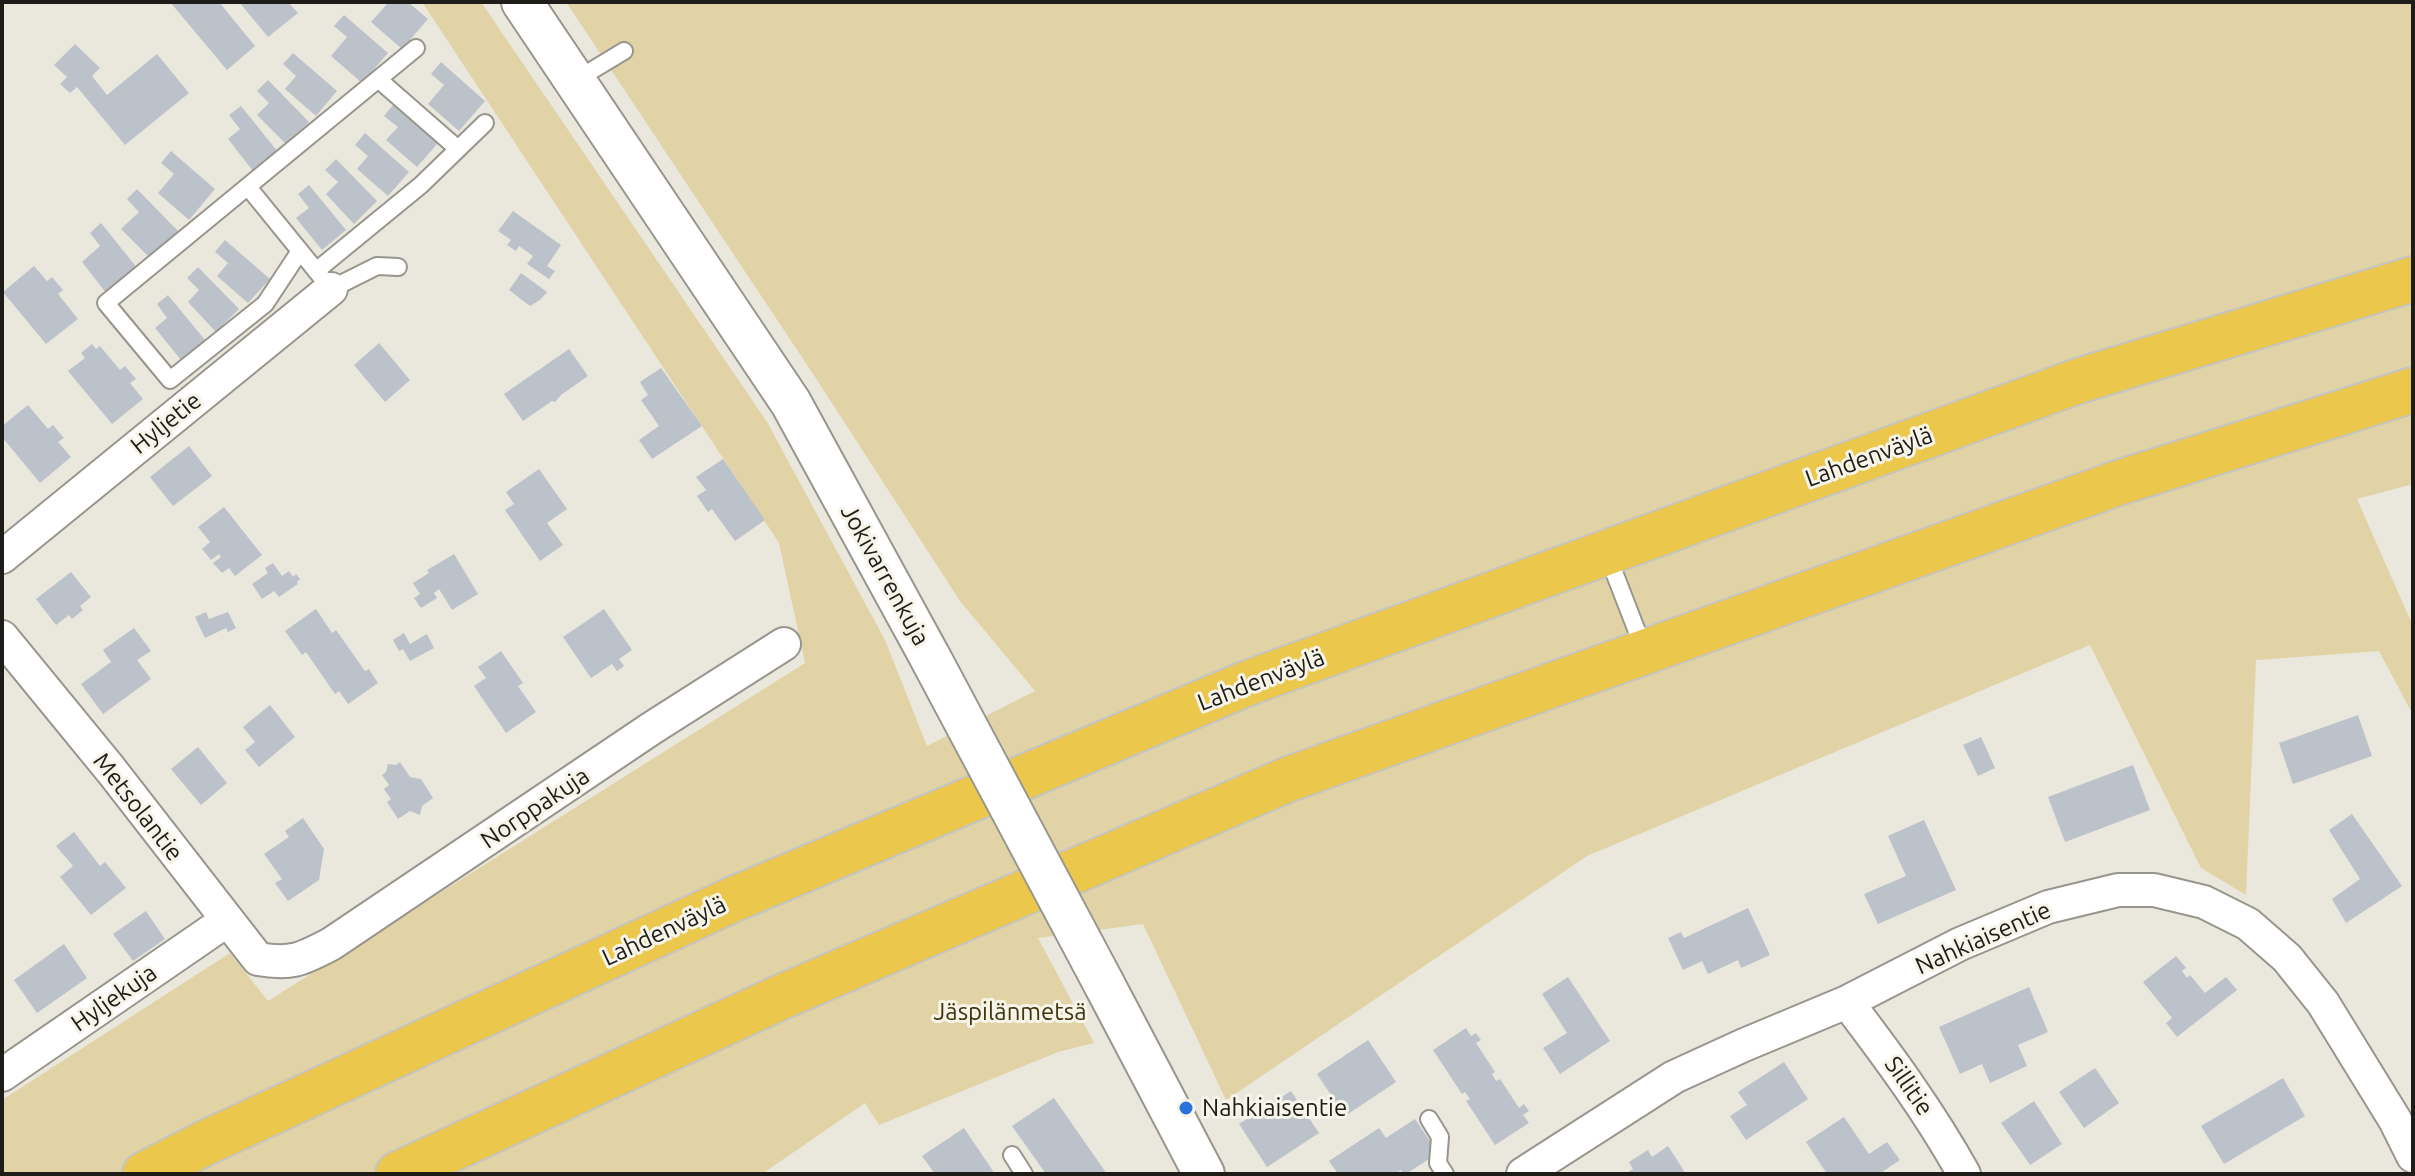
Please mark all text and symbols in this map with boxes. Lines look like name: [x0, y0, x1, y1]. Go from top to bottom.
street label: Hyljetie: [125, 386, 207, 460]
street label: Lahdenväylä: [1801, 421, 1937, 493]
street label: Jokivarrenkuja: [834, 499, 936, 651]
street label: Lahdenväylä: [1194, 643, 1328, 717]
street label: Metsolantie: [87, 747, 189, 867]
street label: Norppakuja: [475, 761, 595, 855]
street label: Lahdenväylä: [597, 890, 731, 972]
street label: Nahkiaisentie: [1911, 895, 2055, 981]
street label: Hyljekuja: [66, 958, 162, 1038]
park label: Jäspilänmetsä: [934, 998, 1086, 1026]
street label: Sillitie: [1878, 1051, 1940, 1121]
place label: Nahkiaisentie: [1202, 1094, 1347, 1122]
marker: Nahkiaisentie: [1177, 1099, 1195, 1117]

